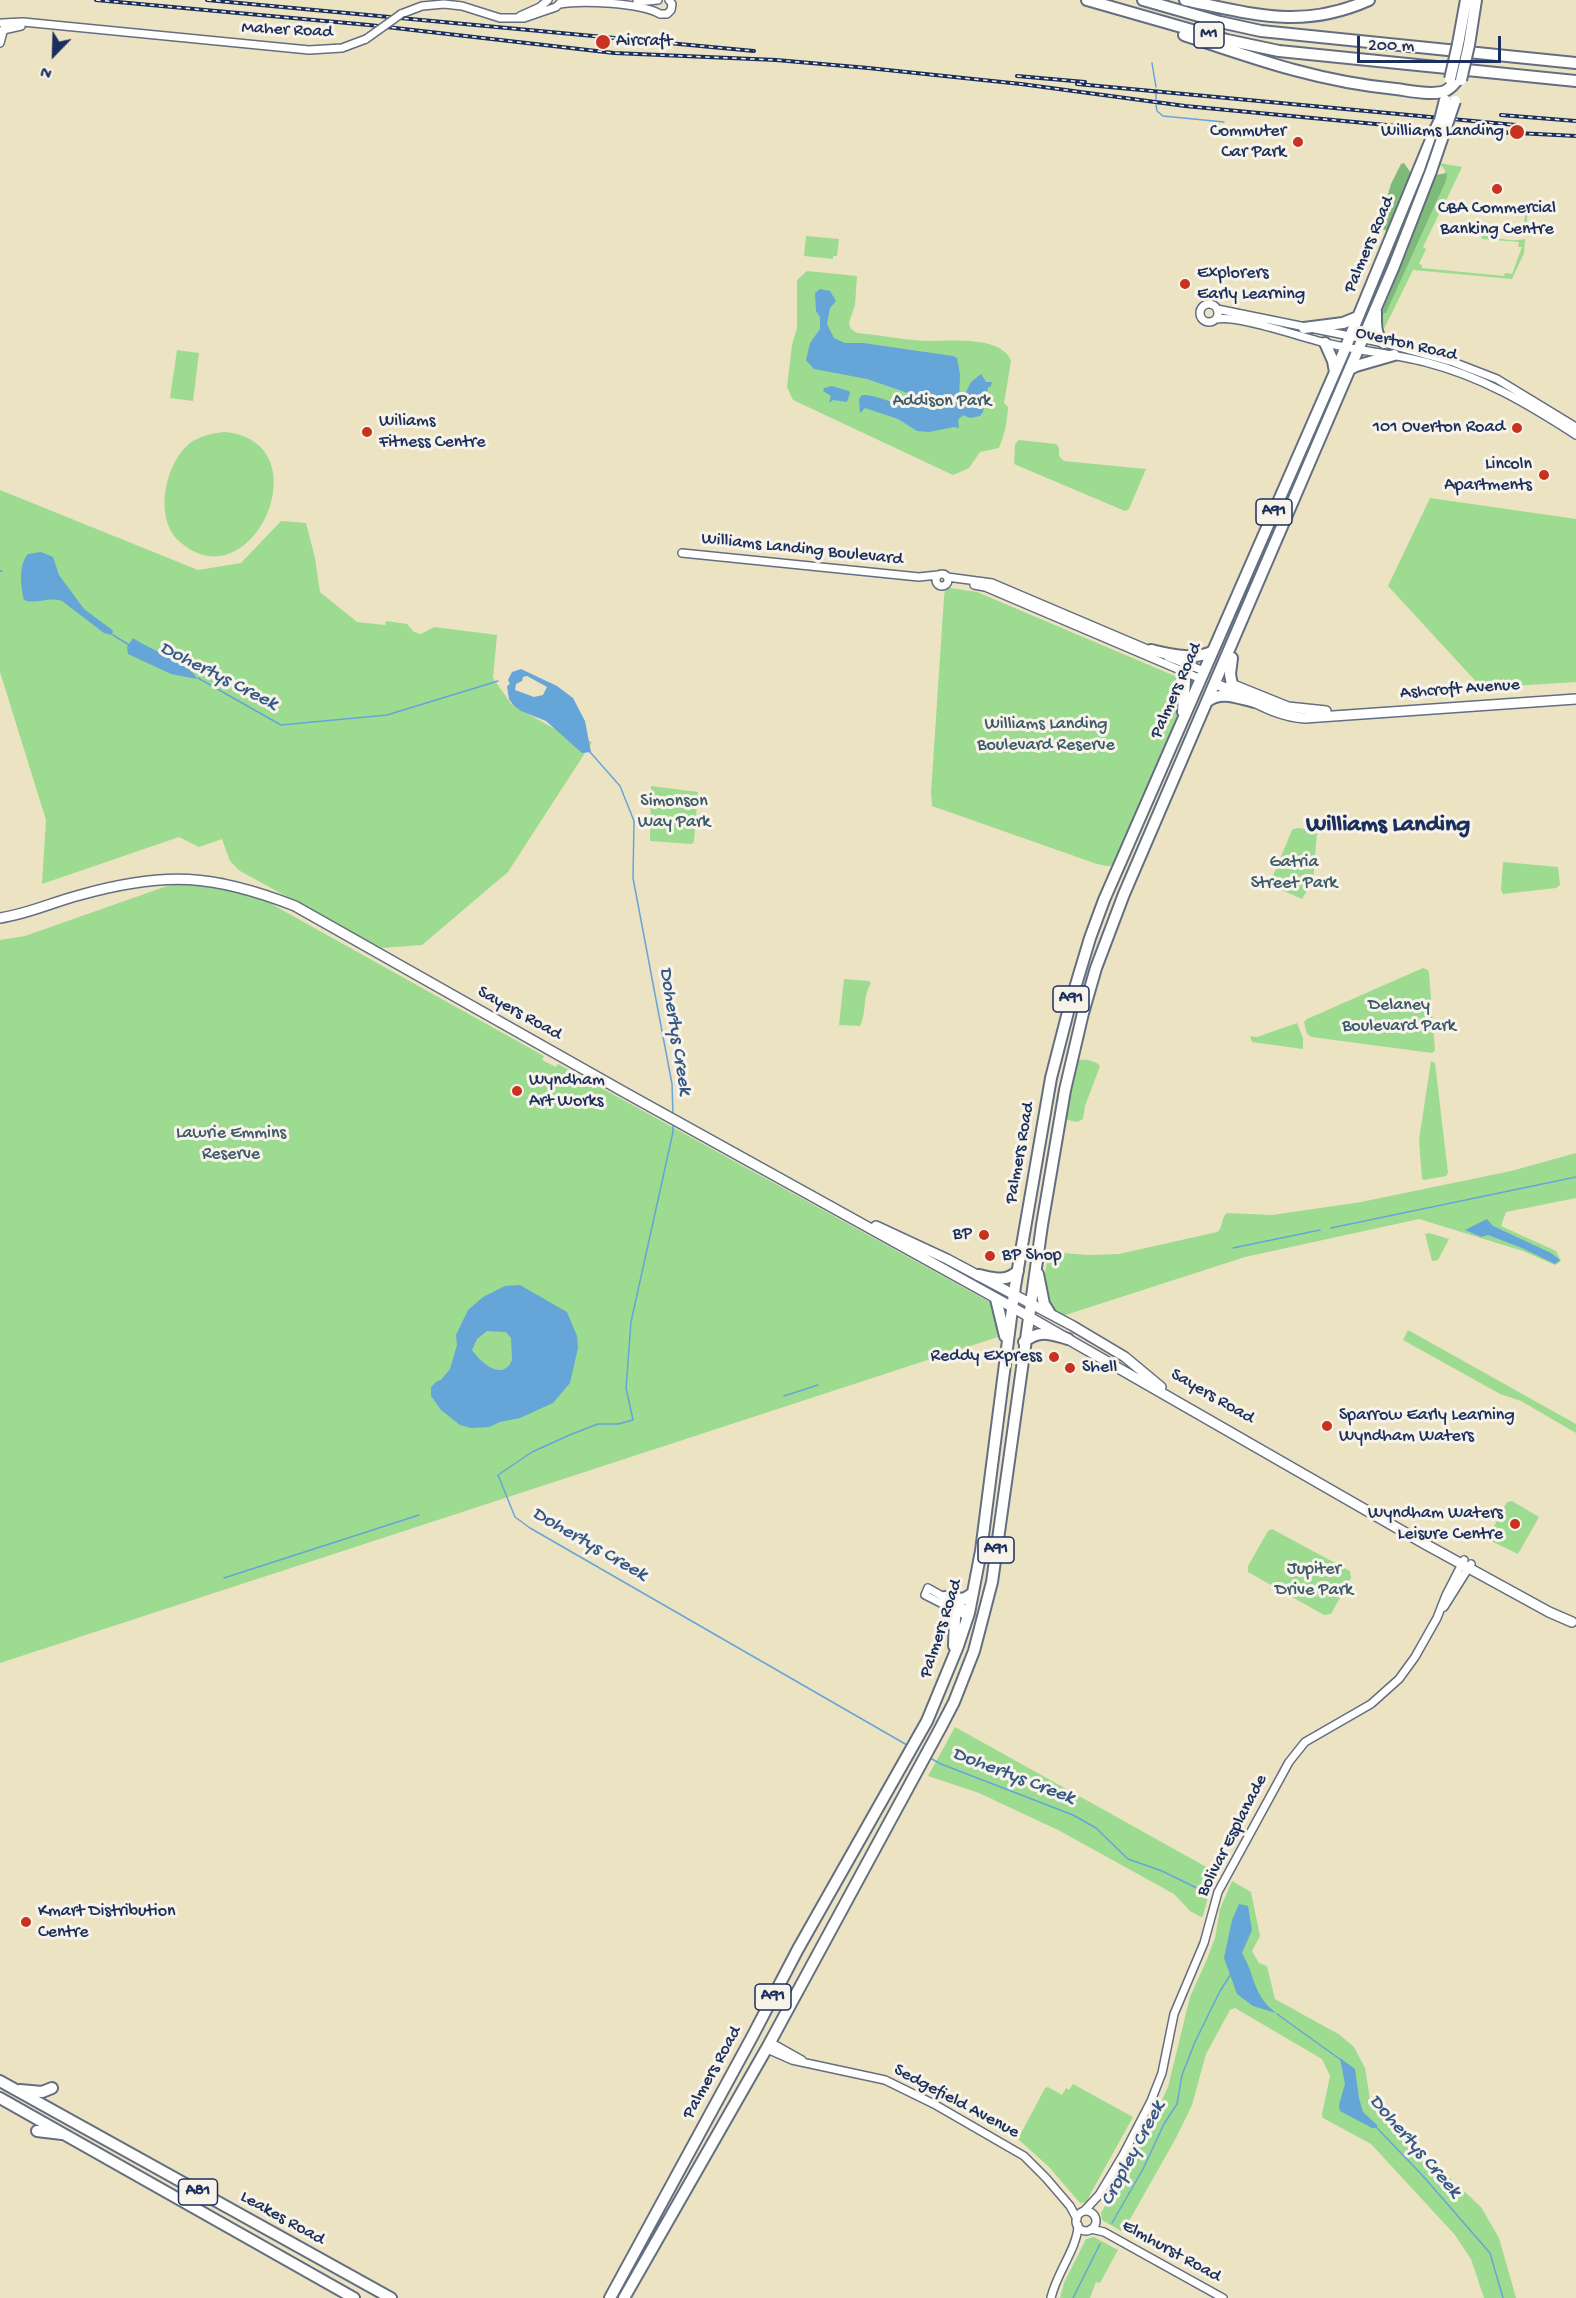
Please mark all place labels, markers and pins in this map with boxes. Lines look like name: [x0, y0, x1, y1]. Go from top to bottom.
place label: Aircraft: [616, 31, 672, 53]
marker: Aircraft: [594, 33, 612, 51]
place label: Commuter Car Park: [1210, 121, 1286, 164]
place label: Williams Landing: [1381, 121, 1504, 143]
marker: Williams Landing: [1508, 123, 1526, 141]
marker: Commuter Car Park: [1291, 135, 1305, 149]
marker: CBA Commercial Banking Centre: [1490, 182, 1504, 196]
place label: CBA Commercial Banking Centre: [1438, 198, 1556, 240]
place label: Explorers Early Learning: [1197, 263, 1305, 306]
marker: Explorers Early Learning: [1178, 277, 1192, 291]
place label: Wiliams Fitness Centre: [379, 411, 485, 454]
place label: 101 Overton Road: [1373, 417, 1505, 439]
marker: 101 Overton Road: [1510, 421, 1524, 435]
marker: Wiliams Fitness Centre: [360, 425, 374, 439]
place label: Lincoln Apartments: [1444, 454, 1532, 496]
marker: Lincoln Apartments: [1537, 468, 1551, 482]
place label: Wyndham Art Works: [529, 1070, 605, 1112]
marker: Wyndham Art Works: [510, 1084, 524, 1098]
place label: BP: [953, 1224, 972, 1246]
marker: BP: [977, 1228, 991, 1242]
place label: BP Shop: [1002, 1245, 1062, 1267]
marker: BP Shop: [983, 1249, 997, 1263]
place label: Reddy Express: [931, 1346, 1042, 1368]
marker: Reddy Express: [1047, 1350, 1061, 1364]
place label: Shell: [1082, 1357, 1117, 1379]
marker: Shell: [1063, 1361, 1077, 1375]
place label: Sparrow Early Learning Wyndham Waters: [1339, 1405, 1515, 1448]
marker: Sparrow Early Learning Wyndham Waters: [1320, 1419, 1334, 1433]
place label: Wyndham Waters Leisure Centre: [1368, 1503, 1503, 1546]
marker: Wyndham Waters Leisure Centre: [1508, 1517, 1522, 1531]
place label: Kmart Distribution Centre: [38, 1901, 176, 1944]
marker: Kmart Distribution Centre: [19, 1915, 33, 1929]

